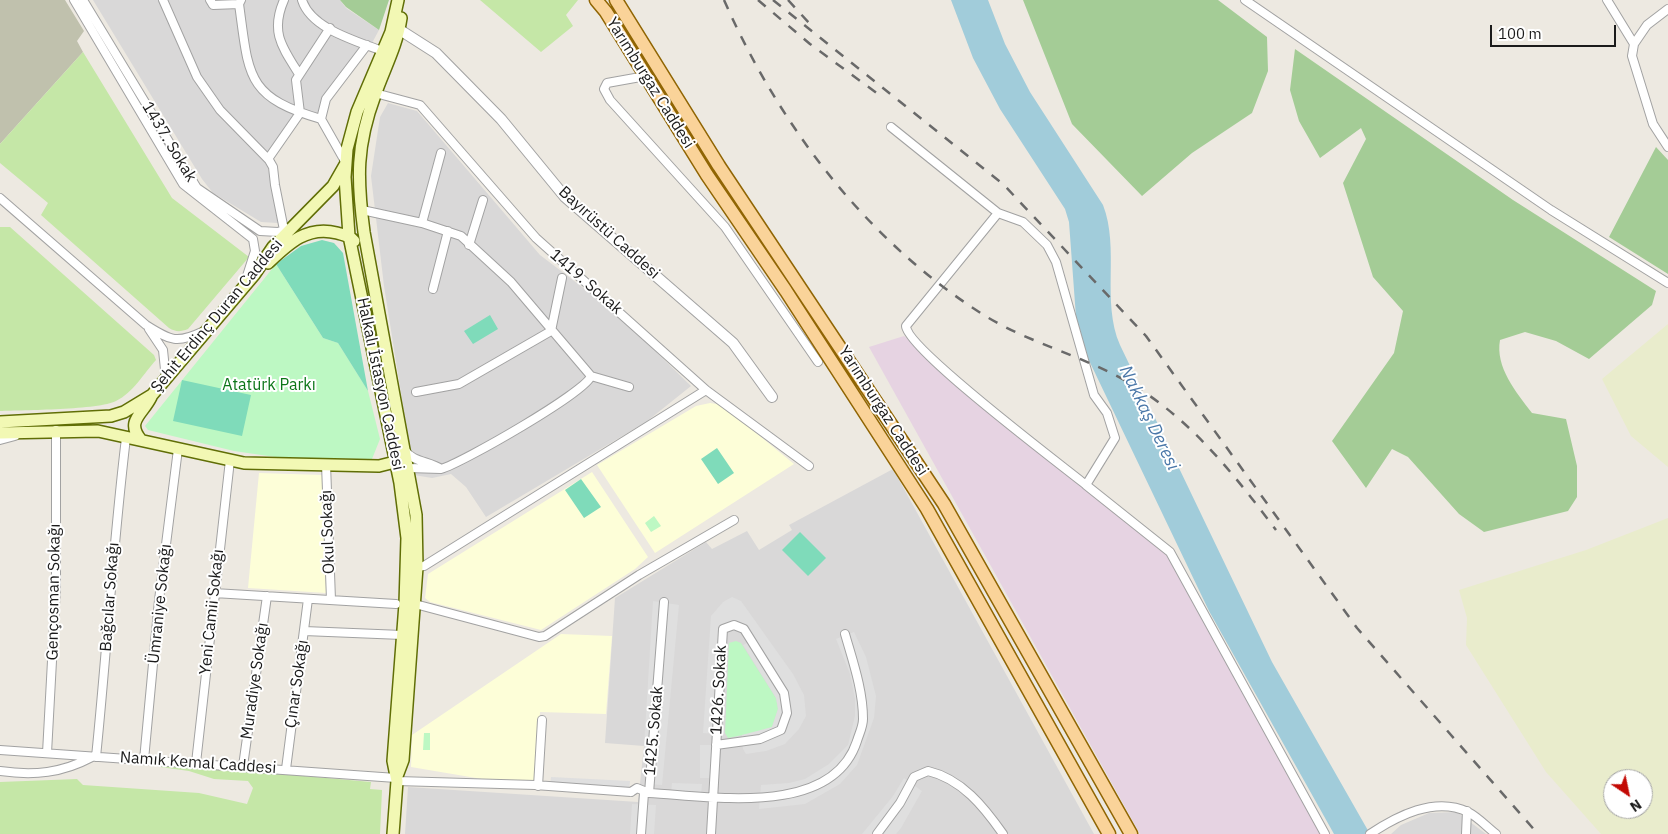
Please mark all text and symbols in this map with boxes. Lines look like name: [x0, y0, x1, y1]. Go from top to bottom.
street label: Yarımburgaz Caddesi: [602, 14, 698, 152]
scale bar: [1493, 15, 1619, 47]
text: 100 m: [1498, 24, 1542, 43]
street label: 1437. Sokak: [138, 98, 200, 186]
street label: Bayırüstü Caddesi: [554, 182, 664, 284]
street label: Şehit Erdinç Duran Caddesi: [147, 235, 287, 397]
street label: 1419. Sokak: [546, 245, 626, 319]
street label: Halkalı İstasyon Caddesi: [352, 296, 408, 472]
street label: Yarımburgaz Caddesi: [834, 343, 932, 479]
water label: Nakkaş Deresi: [1114, 362, 1184, 474]
park label: Atatürk Parkı: [222, 375, 316, 395]
street label: Okul Sokağı: [317, 489, 339, 575]
street label: Gençosman Sokağı: [43, 523, 65, 661]
street label: Bağcılar Sokağı: [97, 542, 123, 652]
street label: Ümraniye Sokağı: [144, 543, 176, 665]
street label: Yeni Camii Sokağı: [196, 548, 228, 676]
street label: Muradiye Sokağı: [237, 621, 273, 741]
street label: Çınar Sokağı: [281, 639, 313, 729]
street label: 1426. Sokak: [707, 645, 731, 735]
street label: 1425. Sokak: [641, 685, 667, 777]
street label: Namık Kemal Caddesi: [119, 748, 277, 778]
north arrow: [1603, 769, 1653, 819]
text: N: [1627, 795, 1645, 816]

